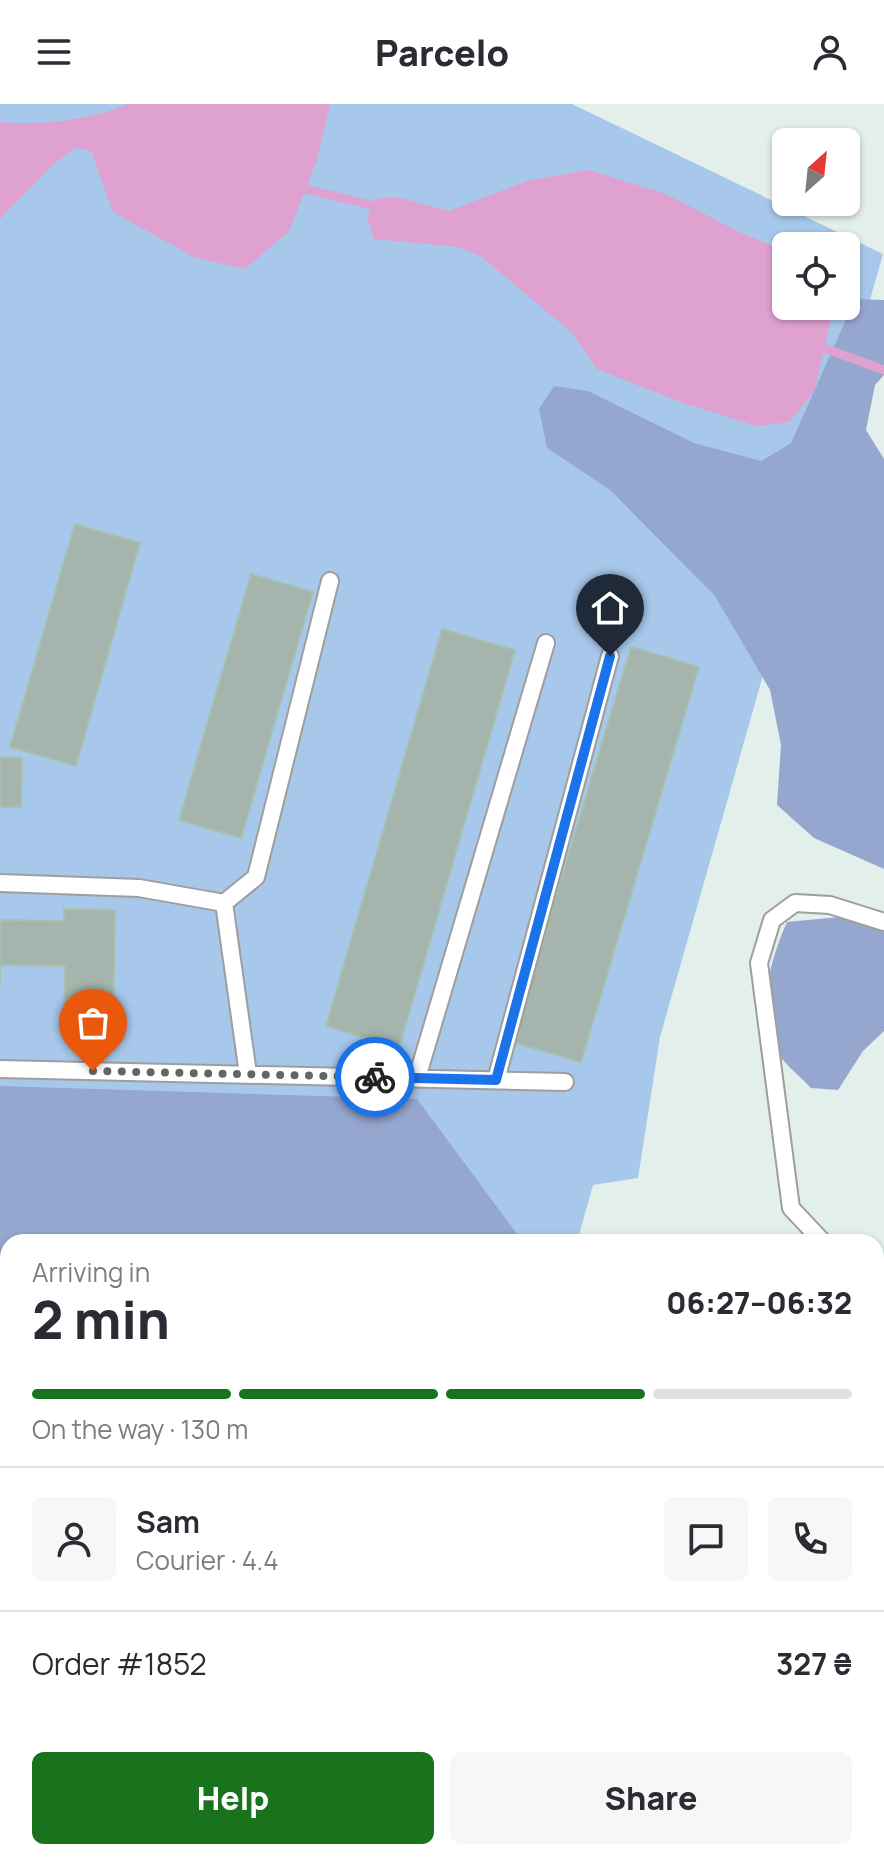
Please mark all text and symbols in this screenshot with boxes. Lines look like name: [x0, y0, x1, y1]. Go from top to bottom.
text: Parcelo: [375, 28, 509, 77]
icon: menu: [32, 30, 76, 74]
icon: person: [808, 30, 852, 74]
north arrow: [772, 128, 860, 216]
map controls: [772, 128, 860, 320]
button: locate: [772, 232, 860, 320]
pin: [576, 574, 644, 656]
icon: home: [588, 586, 632, 630]
pin: [59, 989, 127, 1071]
icon: bag: [71, 1001, 115, 1045]
courier: [335, 1037, 415, 1117]
icon: bike: [353, 1055, 397, 1099]
text: Arriving in: [32, 1254, 150, 1290]
text: 06:27–06:32: [666, 1282, 852, 1323]
text: 2 min: [32, 1284, 170, 1355]
text: On the way · 130 m: [32, 1411, 248, 1447]
button: person: [32, 1497, 116, 1581]
button: chat: [664, 1497, 748, 1581]
button: phone: [768, 1497, 852, 1581]
text: Sam: [136, 1501, 200, 1542]
text: Courier · 4.4: [136, 1542, 278, 1578]
text: Order #1852: [32, 1643, 207, 1684]
text: 327 ₴: [776, 1643, 852, 1684]
button: Help: [32, 1752, 434, 1844]
button: Share: [450, 1752, 852, 1844]

